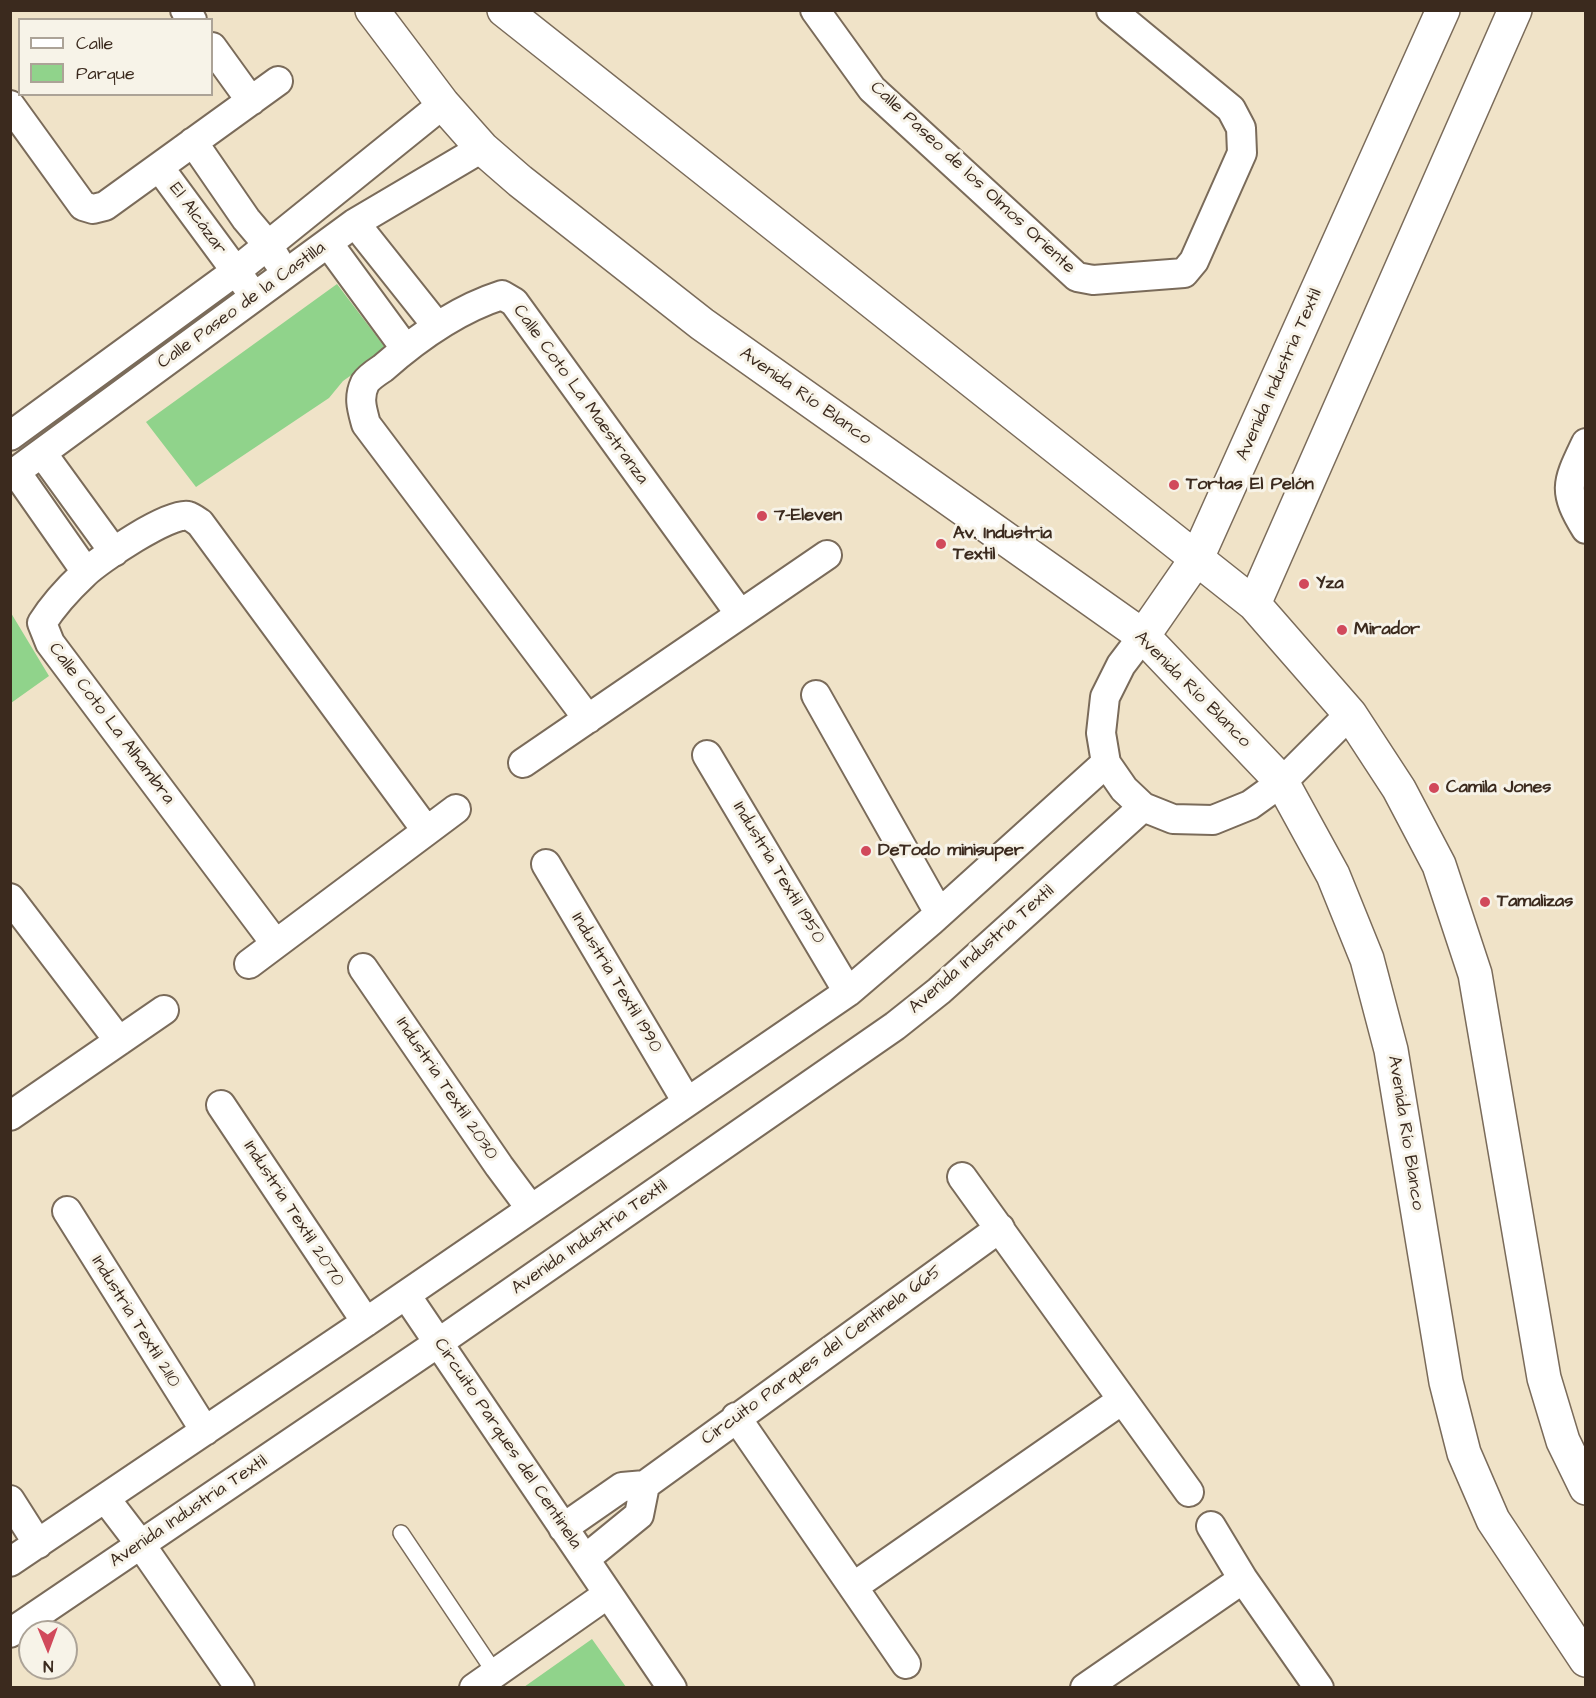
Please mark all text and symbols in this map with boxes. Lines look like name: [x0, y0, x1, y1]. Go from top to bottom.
legend: [18, 18, 213, 96]
text: Calle: [76, 31, 113, 56]
text: Parque: [76, 61, 135, 86]
street label: Calle Paseo de los Olmos Oriente: [865, 77, 1079, 279]
street label: El Alcázar: [164, 179, 230, 259]
street label: Calle Paseo de la Castilla: [154, 238, 330, 374]
street label: Avenida Industria Textil: [1232, 286, 1328, 464]
street label: Calle Coto La Maestranza: [507, 301, 653, 489]
street label: Avenida Río Blanco: [735, 343, 875, 451]
place label: Tortas El Pelón: [1186, 474, 1314, 496]
marker: Tortas El Pelón: [1167, 478, 1181, 492]
place label: 7-Eleven: [774, 505, 842, 527]
marker: 7-Eleven: [755, 509, 769, 523]
place label: Av. Industria Textil: [953, 523, 1052, 566]
marker: Av. Industria Textil: [934, 537, 948, 551]
place label: Yza: [1316, 573, 1344, 595]
marker: Yza: [1297, 577, 1311, 591]
place label: Mirador: [1354, 619, 1420, 641]
marker: Mirador: [1335, 623, 1349, 637]
street label: Avenida Río Blanco: [1129, 627, 1255, 753]
street label: Calle Coto La Alhambra: [43, 639, 179, 809]
place label: Camila Jones: [1446, 777, 1551, 799]
marker: Camila Jones: [1427, 781, 1441, 795]
street label: Industria Textil 1950: [727, 798, 829, 948]
place label: DeTodo minisuper: [878, 840, 1024, 862]
marker: DeTodo minisuper: [859, 844, 873, 858]
street label: Avenida Industria Textil: [905, 881, 1059, 1019]
place label: Tamalizas: [1497, 891, 1573, 913]
marker: Tamalizas: [1478, 895, 1492, 909]
street label: Industria Textil 1990: [566, 909, 666, 1057]
street label: Industria Textil 2030: [390, 1014, 502, 1164]
street label: Avenida Río Blanco: [1382, 1054, 1428, 1212]
street label: Industria Textil 2070: [238, 1137, 348, 1291]
street label: Avenida Industria Textil: [508, 1176, 672, 1300]
street label: Industria Textil 2110: [86, 1252, 184, 1392]
street label: Circuito Parques del Centinela 665: [698, 1261, 946, 1451]
street label: Circuito Parques del Centinela: [428, 1335, 586, 1553]
street label: Avenida Industria Textil: [106, 1451, 272, 1573]
north arrow: [18, 1620, 78, 1680]
text: N: [43, 1655, 53, 1677]

